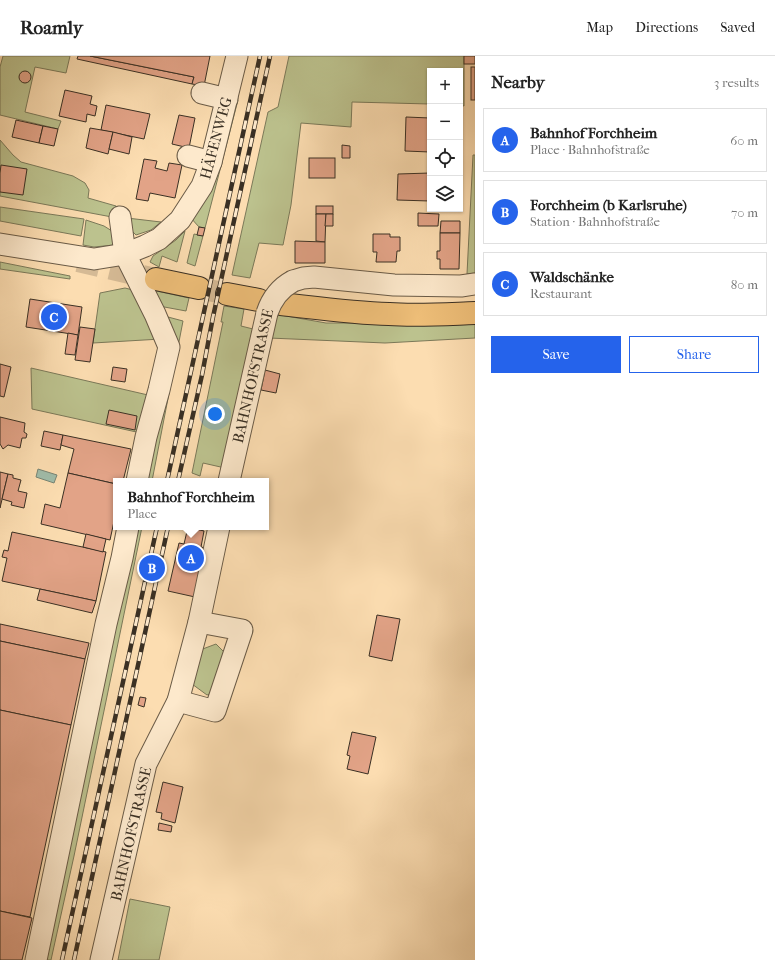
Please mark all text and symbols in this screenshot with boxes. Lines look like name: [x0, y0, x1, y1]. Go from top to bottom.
text: Roamly: [20, 17, 83, 39]
text: Map: [586, 19, 613, 36]
text: Directions: [635, 19, 698, 36]
text: Saved: [720, 19, 755, 36]
map controls: [427, 68, 463, 212]
button: +: [427, 68, 463, 104]
text: Nearby: [491, 72, 545, 92]
text: 3 results: [714, 75, 759, 90]
street label: HÄFENWEG: [196, 94, 236, 181]
button: −: [427, 104, 463, 140]
text: Bahnhof Forchheim: [530, 124, 657, 142]
text: A: [501, 133, 509, 148]
text: 60 m: [730, 133, 758, 148]
button: locate: [427, 140, 463, 176]
text: Place · Bahnhofstraße: [530, 142, 650, 157]
button: layers: [427, 176, 463, 212]
text: Forchheim (b Karlsruhe): [530, 196, 687, 214]
text: B: [501, 205, 509, 220]
text: 70 m: [731, 205, 758, 220]
text: Station · Bahnhofstraße: [530, 214, 660, 229]
text: Waldschänke: [530, 268, 614, 286]
text: C: [501, 277, 509, 292]
text: 80 m: [731, 277, 758, 292]
text: Restaurant: [530, 286, 592, 301]
pin: C: [41, 302, 67, 332]
street label: BAHNHOFSTRASSE: [229, 307, 277, 445]
button: Save: [491, 336, 621, 373]
button: Share: [629, 336, 759, 373]
your location: [205, 404, 225, 424]
popup: [113, 478, 269, 530]
text: Bahnhof Forchheim: [127, 488, 255, 506]
text: Place: [127, 506, 157, 521]
pin: A: [178, 543, 204, 573]
pin: B: [139, 553, 165, 583]
street label: BAHNHOFSTRASSE: [107, 765, 155, 903]

